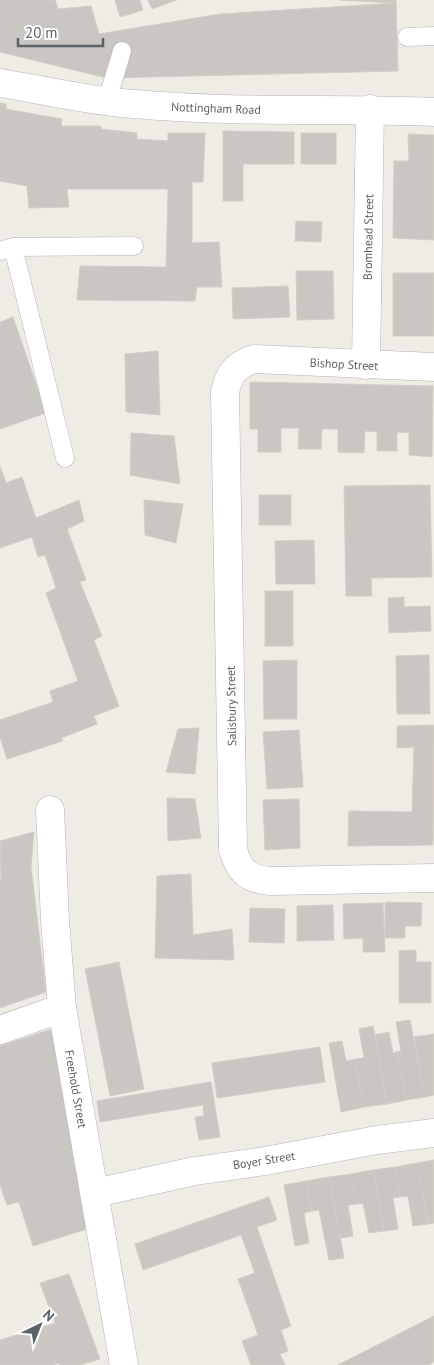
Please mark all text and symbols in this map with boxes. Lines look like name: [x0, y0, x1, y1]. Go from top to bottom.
scale bar: [18, 15, 102, 47]
text: 20 m: [25, 23, 58, 42]
street label: Nottingham Road: [171, 99, 261, 117]
street label: Bromhead Street: [360, 194, 376, 280]
street label: Bishop Street: [309, 355, 379, 373]
street label: Salisbury Street: [223, 666, 239, 746]
street label: Freehold Street: [62, 1049, 90, 1129]
street label: Boyer Street: [232, 1148, 296, 1172]
north arrow: [15, 1300, 65, 1350]
text: N: [39, 1306, 58, 1325]

